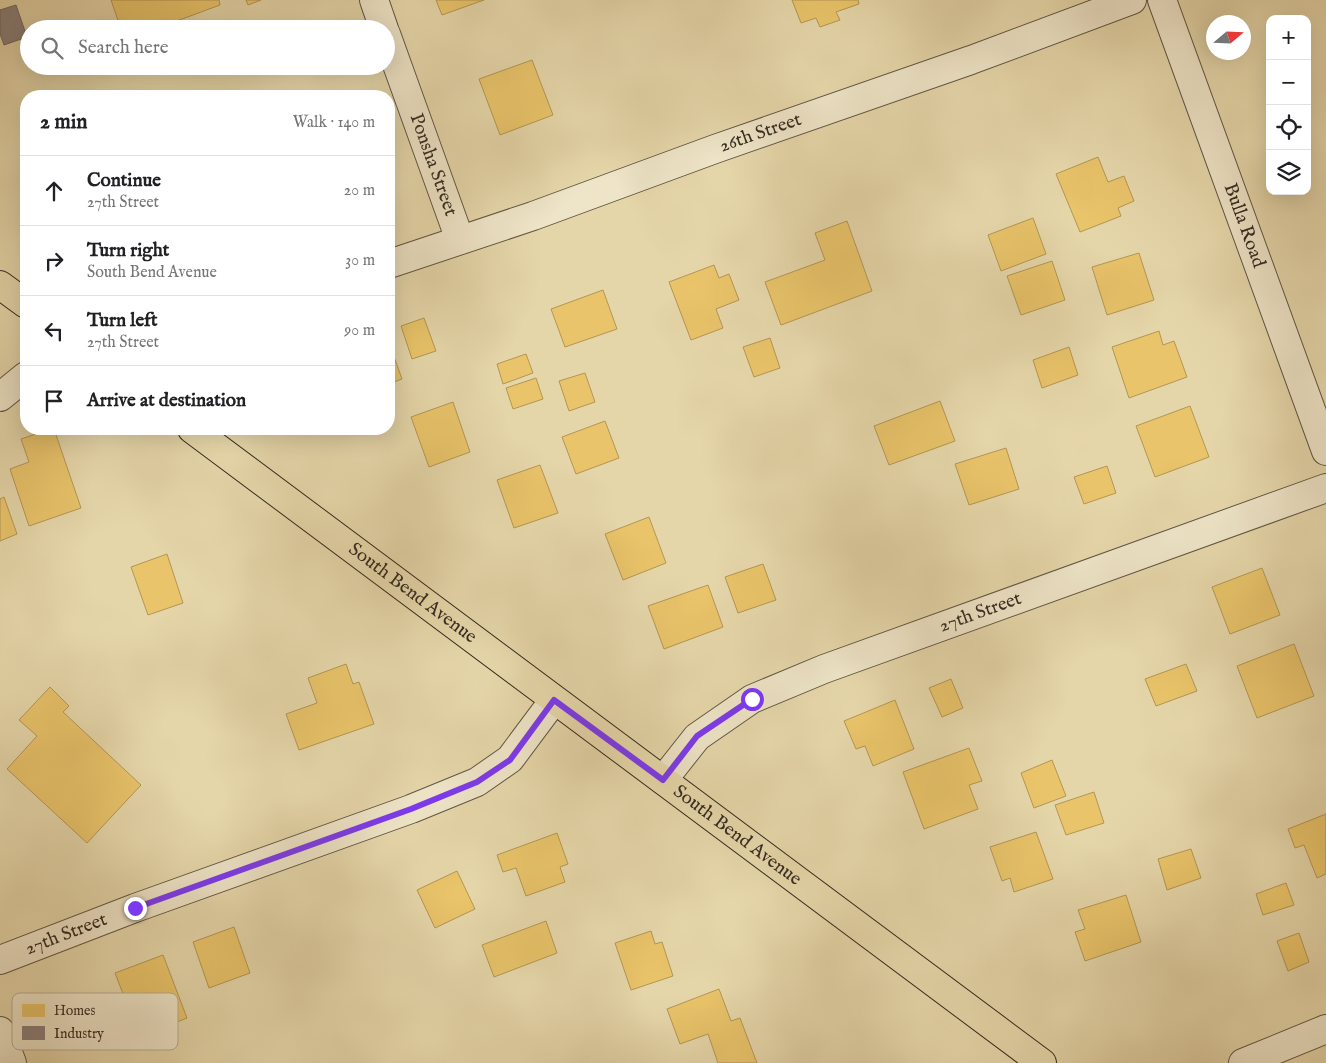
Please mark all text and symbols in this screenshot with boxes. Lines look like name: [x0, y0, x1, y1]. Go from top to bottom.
north arrow: [1206, 15, 1251, 60]
map controls: [1266, 15, 1311, 195]
button: +: [1266, 15, 1311, 60]
search box: [20, 20, 395, 75]
icon: search: [38, 34, 66, 62]
text: Search here: [78, 36, 169, 60]
button: −: [1266, 60, 1311, 105]
button: locate: [1266, 105, 1311, 150]
street label: 26th Street: [717, 108, 805, 158]
text: 2 min: [40, 109, 87, 136]
street label: Ponsha Street: [404, 110, 463, 220]
text: Walk · 140 m: [293, 113, 375, 133]
button: layers: [1266, 150, 1311, 195]
text: Continue: [87, 169, 161, 193]
icon: ahead: [40, 177, 68, 205]
street label: Bulla Road: [1218, 180, 1271, 272]
text: 20 m: [344, 181, 375, 201]
text: 27th Street: [87, 193, 159, 213]
text: Turn right: [87, 239, 169, 263]
icon: right: [40, 247, 68, 275]
text: 30 m: [345, 251, 375, 271]
text: South Bend Avenue: [87, 263, 217, 283]
text: Turn left: [87, 309, 158, 333]
icon: left: [40, 317, 68, 345]
text: 90 m: [344, 321, 375, 341]
text: 27th Street: [87, 333, 159, 353]
icon: arrive: [40, 387, 68, 415]
text: Arrive at destination: [87, 389, 246, 413]
street label: South Bend Avenue: [343, 538, 482, 649]
street label: 27th Street: [936, 587, 1025, 638]
route start: [741, 688, 764, 711]
street label: South Bend Avenue: [668, 780, 806, 892]
route end: [124, 897, 147, 920]
street label: 27th Street: [22, 908, 111, 961]
legend: [12, 993, 178, 1050]
text: Homes: [54, 1002, 96, 1020]
text: Industry: [54, 1025, 104, 1043]

